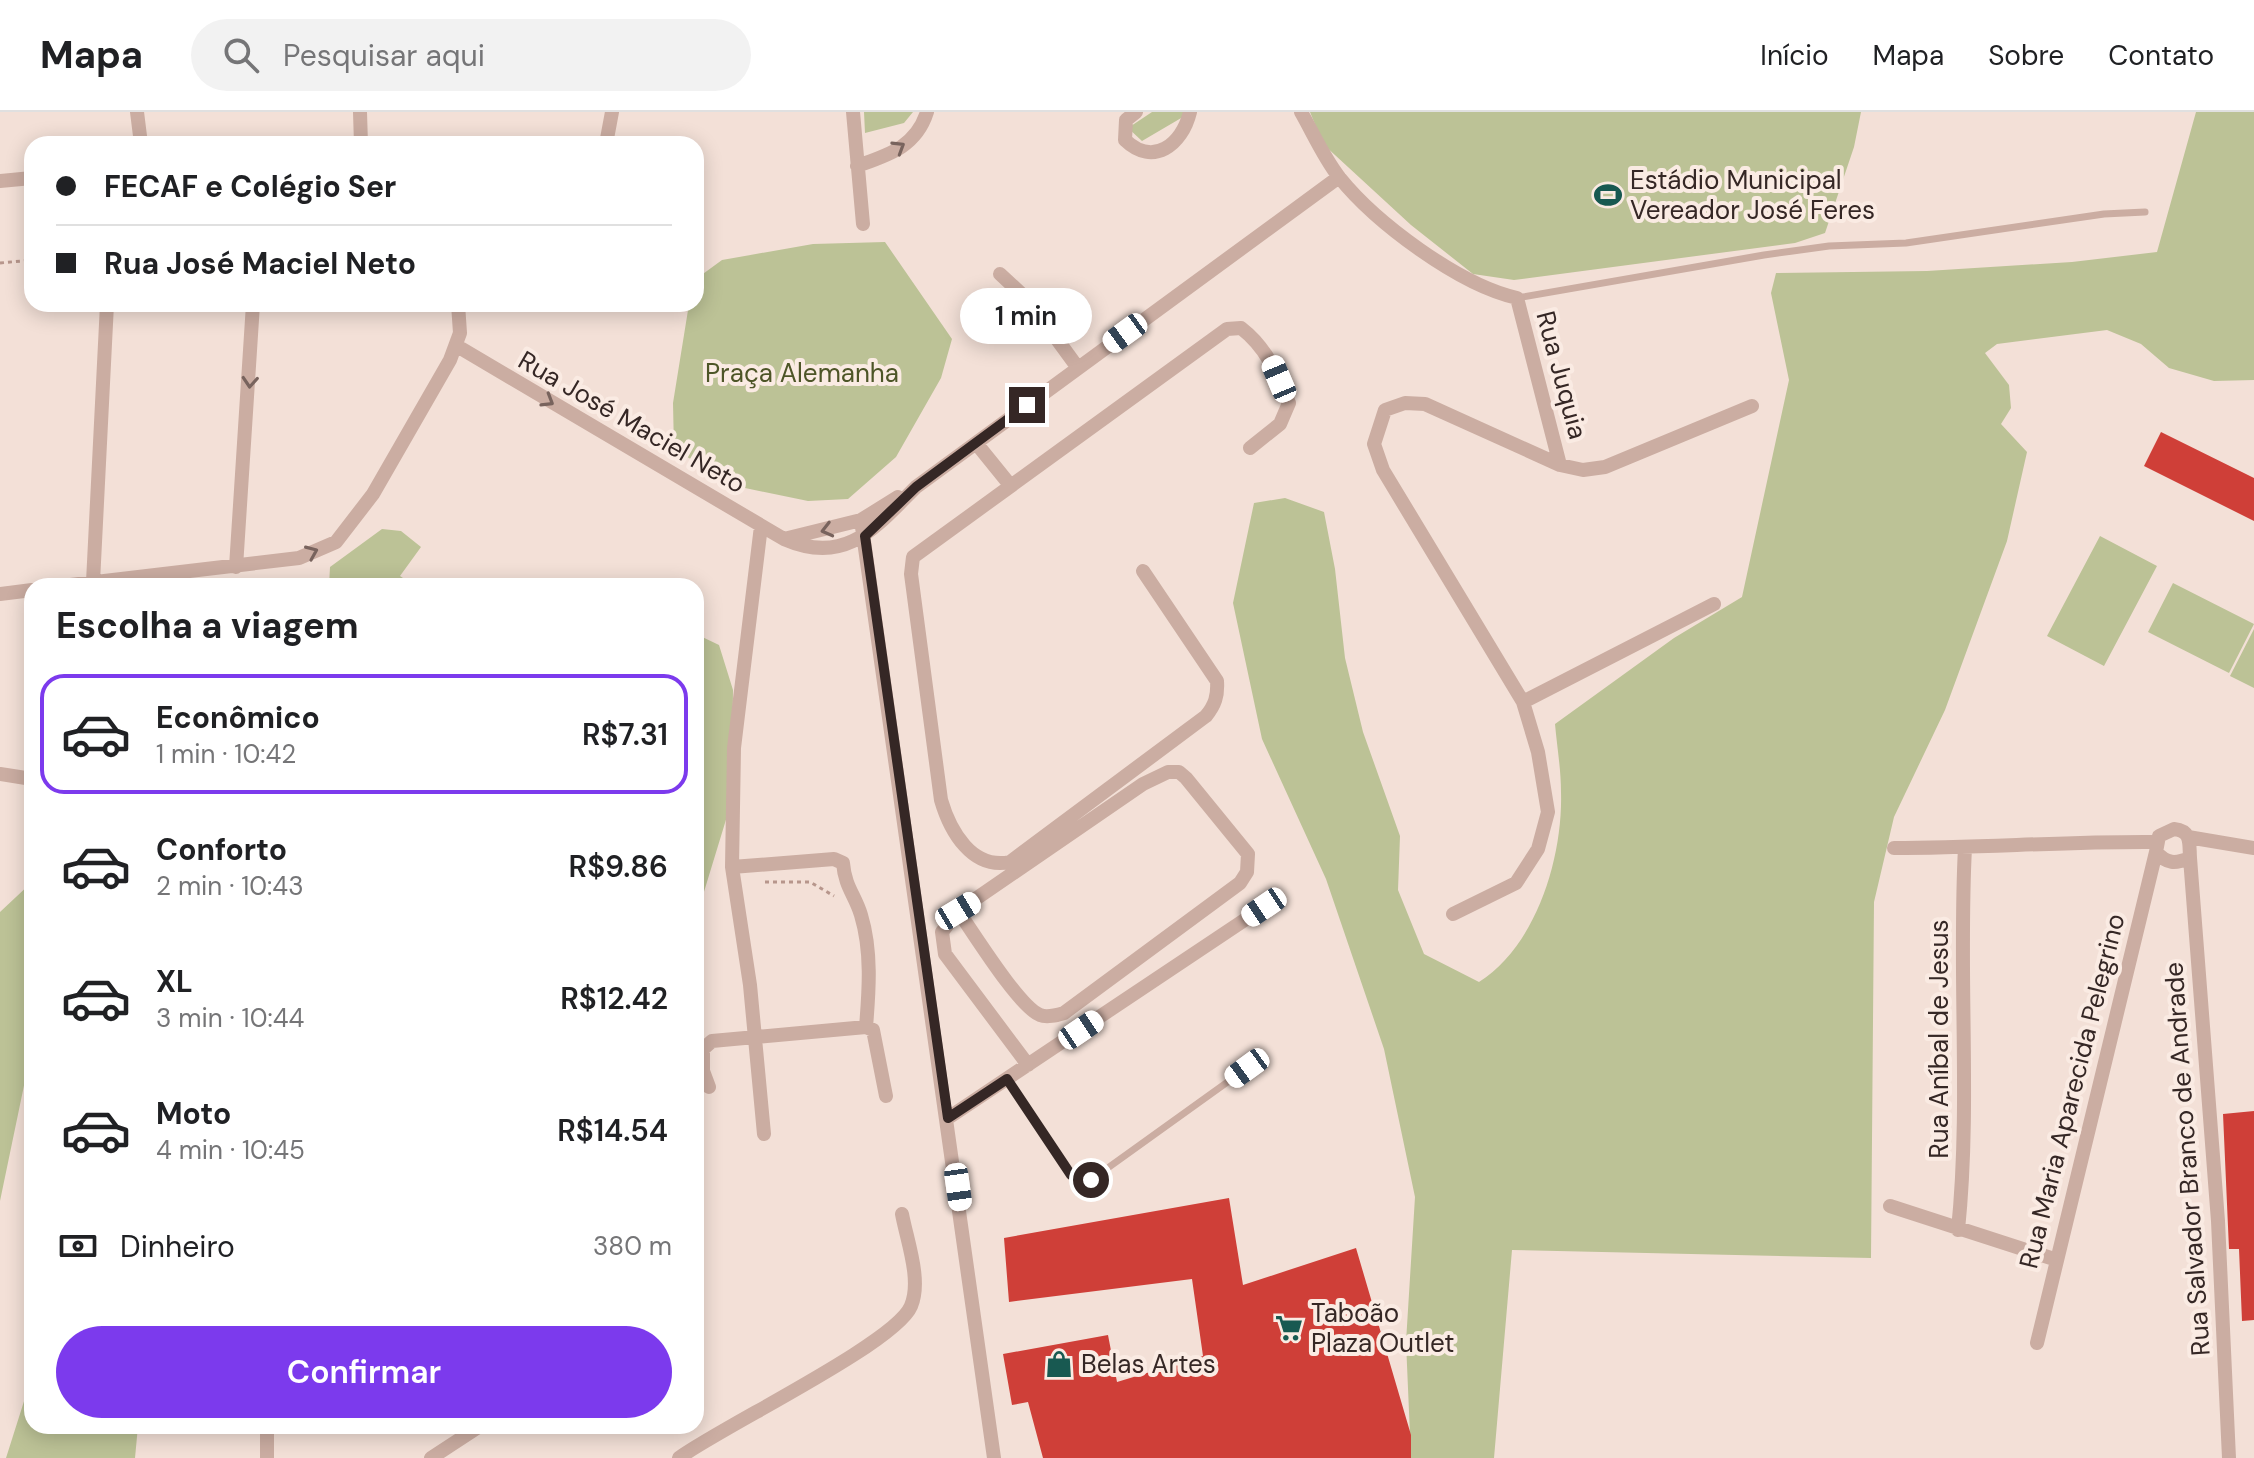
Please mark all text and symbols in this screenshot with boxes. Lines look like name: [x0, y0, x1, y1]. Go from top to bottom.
search box: [191, 19, 751, 91]
text: Mapa: [40, 30, 143, 80]
icon: search: [219, 33, 263, 77]
text: Pesquisar aqui: [283, 36, 485, 75]
text: Início: [1760, 37, 1829, 74]
text: Mapa: [1873, 37, 1944, 74]
text: Sobre: [1988, 37, 2064, 74]
text: Contato: [2108, 37, 2214, 74]
one-way arrow: [891, 142, 905, 157]
place label: Estádio Municipal Vereador José Feres: [1630, 163, 1875, 227]
text: FECAF e Colégio Ser: [104, 167, 396, 206]
sports icon: Estádio Municipal Vereador José Feres: [1593, 180, 1623, 210]
text: Rua José Maciel Neto: [104, 244, 416, 283]
callout: 1 min: [961, 289, 1093, 345]
text: 1 min: [995, 299, 1057, 333]
street label: Rua Juquia: [1529, 307, 1595, 443]
car: [1099, 309, 1151, 357]
street label: Rua José Maciel Neto: [512, 343, 752, 501]
car: [1259, 352, 1299, 406]
park label: Praça Alemanha: [705, 356, 899, 390]
one-way arrow: [242, 376, 259, 389]
route end: [1009, 387, 1045, 423]
one-way arrow: [539, 391, 554, 407]
one-way arrow: [821, 520, 834, 537]
one-way arrow: [304, 546, 319, 562]
text: Escolha a viagem: [56, 602, 359, 649]
icon: car: [60, 698, 132, 770]
text: Econômico: [156, 698, 320, 737]
text: R$7.31: [582, 715, 668, 754]
text: 1 min · 10:42: [156, 737, 296, 771]
icon: car: [60, 830, 132, 902]
text: Conforto: [156, 830, 287, 869]
text: R$9.86: [569, 847, 668, 886]
text: 2 min · 10:43: [156, 869, 304, 903]
car: [1237, 884, 1291, 930]
car: [931, 888, 985, 934]
street label: Rua Maria Aparecida Pelegrino: [2011, 910, 2133, 1272]
street label: Rua Aníbal de Jesus: [1922, 919, 1956, 1159]
street label: Rua Salvador Branco de Andrade: [2156, 961, 2218, 1357]
icon: car: [60, 962, 132, 1034]
text: XL: [156, 962, 193, 1001]
text: R$12.42: [560, 979, 668, 1018]
text: 3 min · 10:44: [156, 1001, 304, 1035]
car: [1054, 1007, 1108, 1053]
car: [1221, 1044, 1273, 1092]
icon: car: [60, 1094, 132, 1166]
text: Moto: [156, 1094, 231, 1133]
text: R$14.54: [557, 1111, 668, 1150]
text: 4 min · 10:45: [156, 1133, 305, 1167]
car: [943, 1162, 973, 1212]
route start: [1073, 1162, 1109, 1198]
icon: cash: [56, 1224, 100, 1268]
text: Dinheiro: [120, 1227, 235, 1266]
text: 380 m: [593, 1229, 672, 1263]
place label: Taboão Plaza Outlet: [1311, 1296, 1455, 1360]
supermarket icon: Taboão Plaza Outlet: [1274, 1313, 1304, 1343]
button: Confirmar: [56, 1326, 672, 1418]
place label: Belas Artes: [1081, 1347, 1216, 1381]
shop icon: Belas Artes: [1044, 1349, 1074, 1379]

